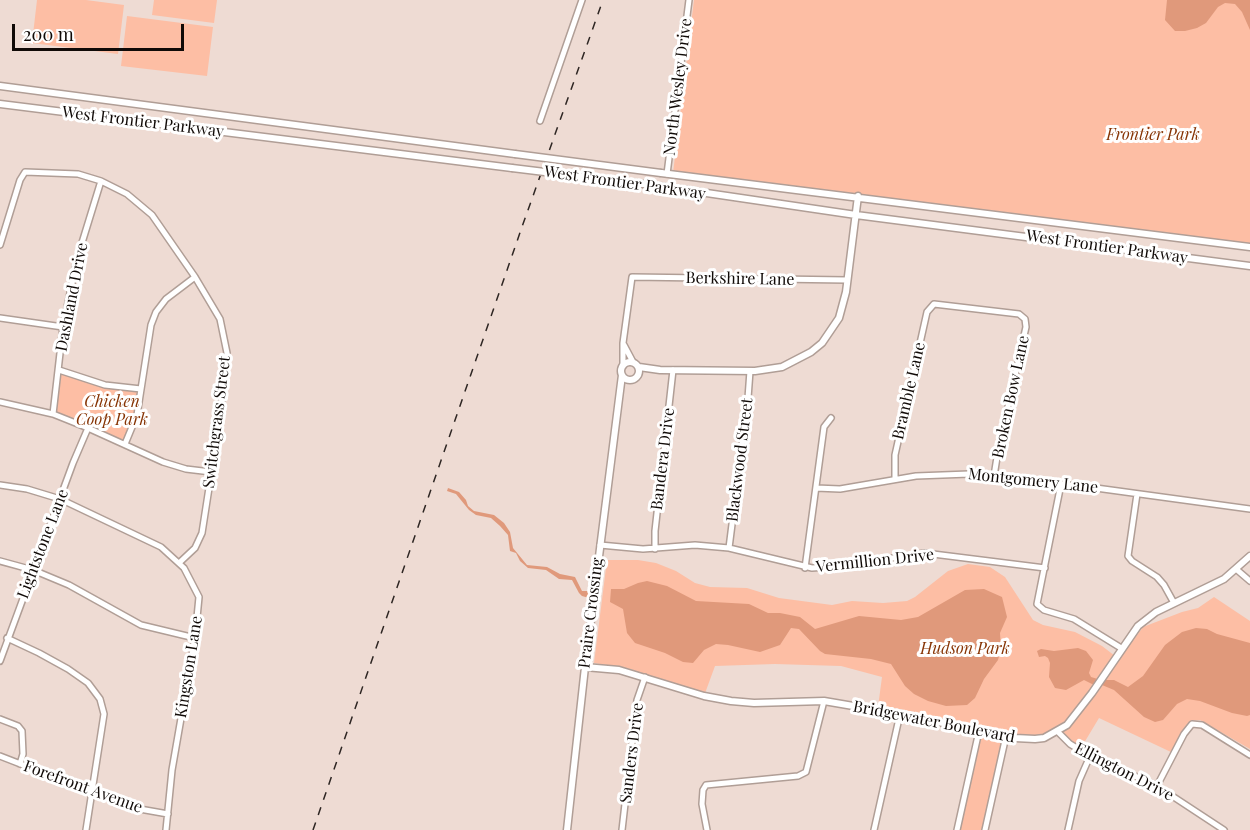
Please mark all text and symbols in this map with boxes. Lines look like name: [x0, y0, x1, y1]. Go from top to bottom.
scale bar: [15, 12, 188, 50]
street label: North Wesley Drive: [660, 17, 696, 157]
text: 200 m: [23, 22, 74, 46]
street label: West Frontier Parkway: [61, 103, 225, 141]
park label: Frontier Park: [1106, 125, 1200, 145]
street label: West Frontier Parkway: [543, 162, 707, 204]
street label: West Frontier Parkway: [1025, 226, 1189, 268]
street label: Dashland Drive: [52, 241, 92, 353]
street label: Berkshire Lane: [685, 268, 795, 290]
street label: Broken Bow Lane: [989, 334, 1033, 460]
street label: Bramble Lane: [888, 340, 930, 442]
street label: Switchgrass Street: [199, 355, 235, 489]
park label: Chicken Coop Park: [76, 392, 148, 430]
street label: Blackwood Street: [723, 397, 757, 523]
street label: Bandera Drive: [647, 407, 679, 511]
street label: Montgomery Lane: [967, 465, 1099, 497]
street label: Lightstone Lane: [13, 486, 73, 602]
street label: Vermillion Drive: [815, 545, 935, 577]
street label: Praire Crossing: [575, 557, 607, 669]
street label: Kingston Lane: [171, 615, 207, 719]
park label: Hudson Park: [920, 639, 1010, 659]
street label: Bridgewater Boulevard: [851, 697, 1017, 747]
street label: Sanders Drive: [616, 702, 648, 804]
street label: Ellington Drive: [1071, 739, 1177, 805]
street label: Forefront Avenue: [21, 757, 145, 817]

